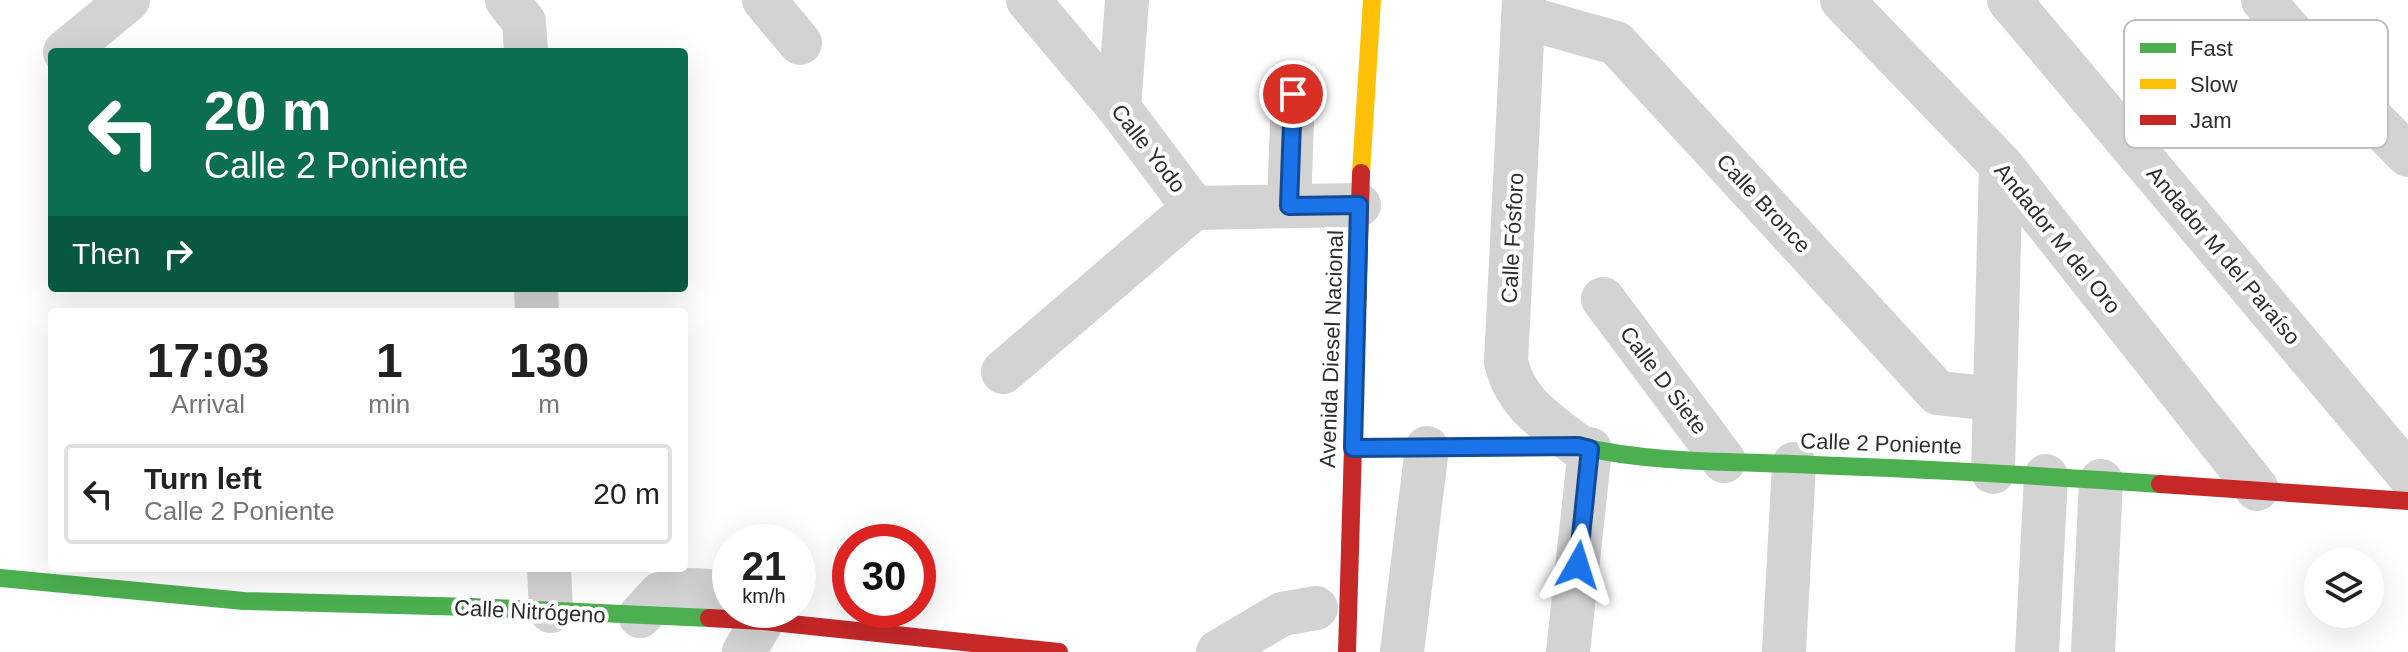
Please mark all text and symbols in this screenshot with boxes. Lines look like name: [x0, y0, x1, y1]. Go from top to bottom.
legend: [2124, 20, 2388, 148]
text: Fast: [2190, 36, 2233, 61]
pin: [1259, 60, 1327, 128]
icon: arrive: [1271, 72, 1315, 116]
text: Slow: [2190, 72, 2238, 97]
text: 20 m: [204, 79, 332, 142]
icon: left: [72, 80, 176, 184]
street label: Calle Yodo: [1106, 99, 1191, 197]
text: Jam: [2190, 108, 2232, 133]
text: Calle 2 Poniente: [204, 145, 468, 186]
street label: Calle Bronce: [1712, 149, 1816, 258]
street label: Andador M del Oro: [1989, 158, 2126, 318]
street label: Andador M del Paraíso: [2142, 161, 2306, 350]
street label: Calle Fósforo: [1497, 172, 1528, 304]
street label: Avenida Diesel Nacional: [1315, 230, 1348, 468]
icon: right: [156, 232, 200, 276]
text: Then: [72, 237, 140, 270]
street label: Calle D Siete: [1615, 322, 1712, 439]
text: 17:03: [147, 334, 270, 387]
text: 1: [376, 334, 403, 387]
text: 130: [509, 334, 589, 387]
text: Arrival: [171, 389, 245, 419]
text: min: [368, 389, 410, 419]
text: m: [538, 389, 560, 419]
street label: Calle 2 Poniente: [1800, 428, 1962, 459]
text: Turn left: [144, 462, 262, 495]
icon: left: [76, 472, 120, 516]
text: 20 m: [593, 477, 660, 510]
text: Calle 2 Poniente: [144, 496, 335, 526]
position arrow: [1536, 523, 1620, 607]
speed limit sign: 30: [832, 524, 936, 628]
text: 21: [742, 544, 786, 588]
map controls: [2304, 548, 2384, 628]
button: layers: [2304, 548, 2384, 628]
text: km/h: [742, 585, 786, 607]
street label: Calle Nitrógeno: [454, 595, 606, 628]

